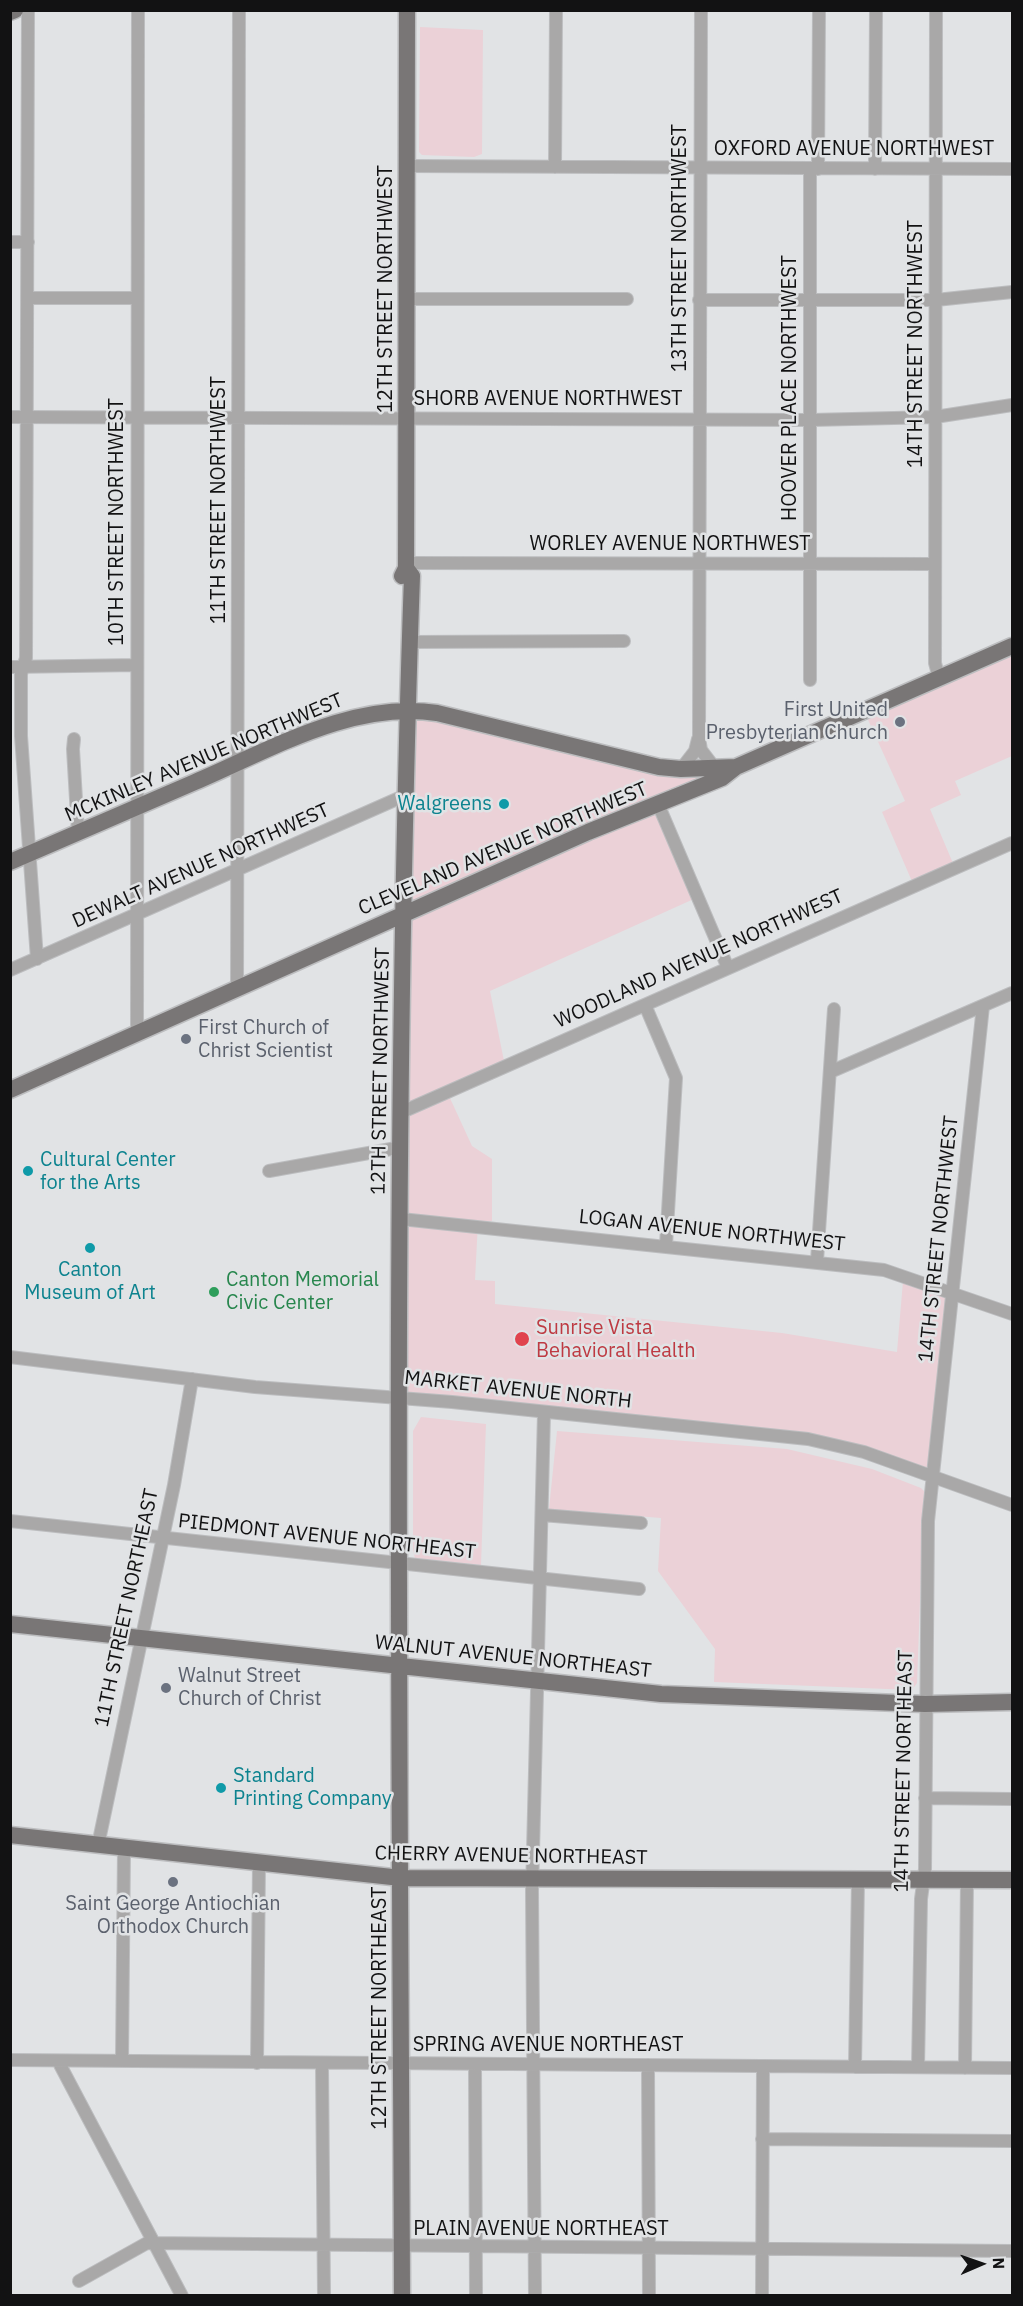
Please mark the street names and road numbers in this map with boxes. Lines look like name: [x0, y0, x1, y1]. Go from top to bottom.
street label: 13TH STREET NORTHWEST: [668, 124, 692, 372]
street label: OXFORD AVENUE NORTHWEST: [714, 137, 994, 161]
street label: 12TH STREET NORTHWEST: [374, 165, 398, 413]
street label: 14TH STREET NORTHWEST: [904, 220, 928, 468]
street label: HOOVER PLACE NORTHWEST: [778, 255, 802, 521]
street label: 11TH STREET NORTHWEST: [207, 376, 231, 624]
street label: SHORB AVENUE NORTHWEST: [414, 387, 682, 411]
street label: 10TH STREET NORTHWEST: [105, 398, 129, 646]
street label: WORLEY AVENUE NORTHWEST: [529, 532, 811, 556]
street label: MCKINLEY AVENUE NORTHWEST: [61, 688, 347, 828]
street label: CLEVELAND AVENUE NORTHWEST: [355, 777, 651, 921]
street label: DEWALT AVENUE NORTHWEST: [69, 798, 333, 934]
street label: WOODLAND AVENUE NORTHWEST: [551, 884, 847, 1034]
street label: 12TH STREET NORTHWEST: [367, 947, 395, 1195]
street label: 14TH STREET NORTHWEST: [914, 1114, 964, 1364]
street label: LOGAN AVENUE NORTHWEST: [578, 1205, 846, 1257]
street label: MARKET AVENUE NORTH: [403, 1366, 633, 1414]
street label: 11TH STREET NORTHEAST: [90, 1487, 164, 1729]
street label: PIEDMONT AVENUE NORTHEAST: [177, 1509, 477, 1565]
street label: WALNUT AVENUE NORTHEAST: [374, 1631, 652, 1683]
street label: 14TH STREET NORTHEAST: [890, 1649, 918, 1893]
street label: CHERRY AVENUE NORTHEAST: [374, 1842, 648, 1870]
street label: 12TH STREET NORTHEAST: [368, 1887, 392, 2129]
street label: SPRING AVENUE NORTHEAST: [413, 2033, 683, 2057]
street label: PLAIN AVENUE NORTHEAST: [413, 2217, 669, 2241]

